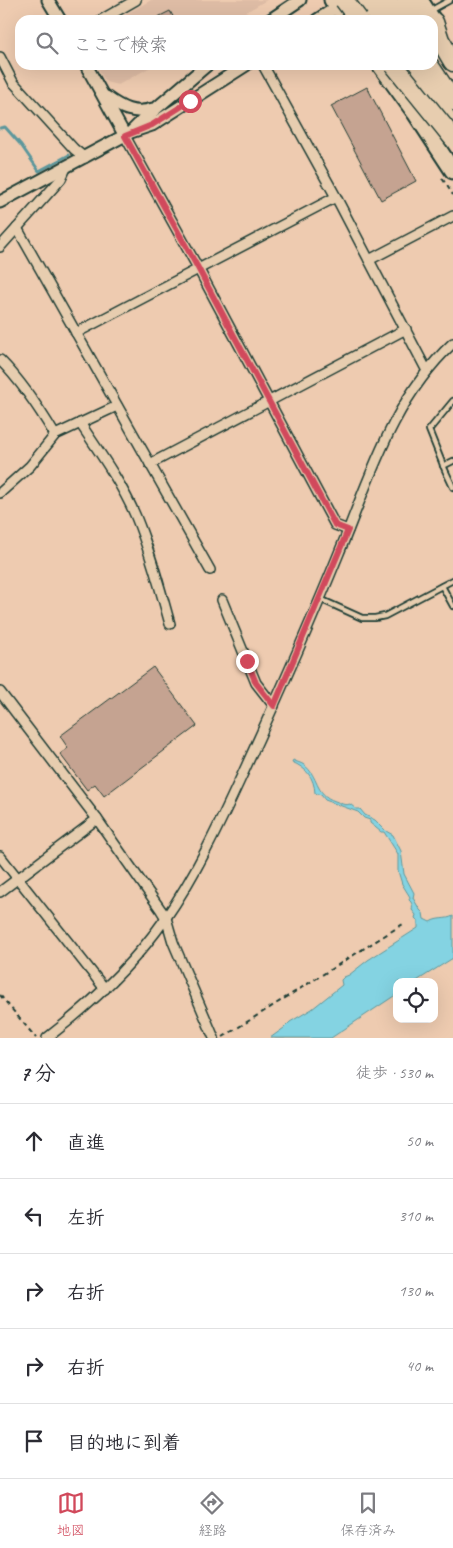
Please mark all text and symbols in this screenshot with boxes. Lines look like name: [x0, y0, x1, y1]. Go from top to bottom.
search box: [15, 15, 438, 70]
icon: search: [33, 29, 61, 57]
text: ここで検索: [73, 33, 168, 57]
route start: [179, 90, 202, 113]
route end: [236, 650, 259, 673]
map controls: [393, 978, 438, 1023]
button: locate: [393, 978, 438, 1023]
text: 7 分: [20, 1060, 55, 1086]
text: 徒歩 · 530 m: [356, 1063, 433, 1083]
icon: ahead: [20, 1127, 48, 1155]
text: 直進: [67, 1131, 105, 1155]
text: 50 m: [406, 1131, 433, 1151]
icon: left: [20, 1202, 48, 1230]
text: 左折: [67, 1206, 105, 1230]
text: 310 m: [399, 1206, 433, 1226]
icon: right: [20, 1277, 48, 1305]
text: 右折: [67, 1281, 105, 1305]
text: 130 m: [399, 1281, 433, 1301]
icon: right: [20, 1352, 48, 1380]
text: 右折: [67, 1356, 105, 1380]
text: 40 m: [406, 1356, 433, 1376]
icon: arrive: [20, 1427, 48, 1455]
text: 目的地に到着: [67, 1431, 181, 1455]
tab: 地図: [57, 1489, 85, 1539]
tab: 経路: [198, 1489, 226, 1539]
tab: 保存済み: [340, 1489, 396, 1539]

